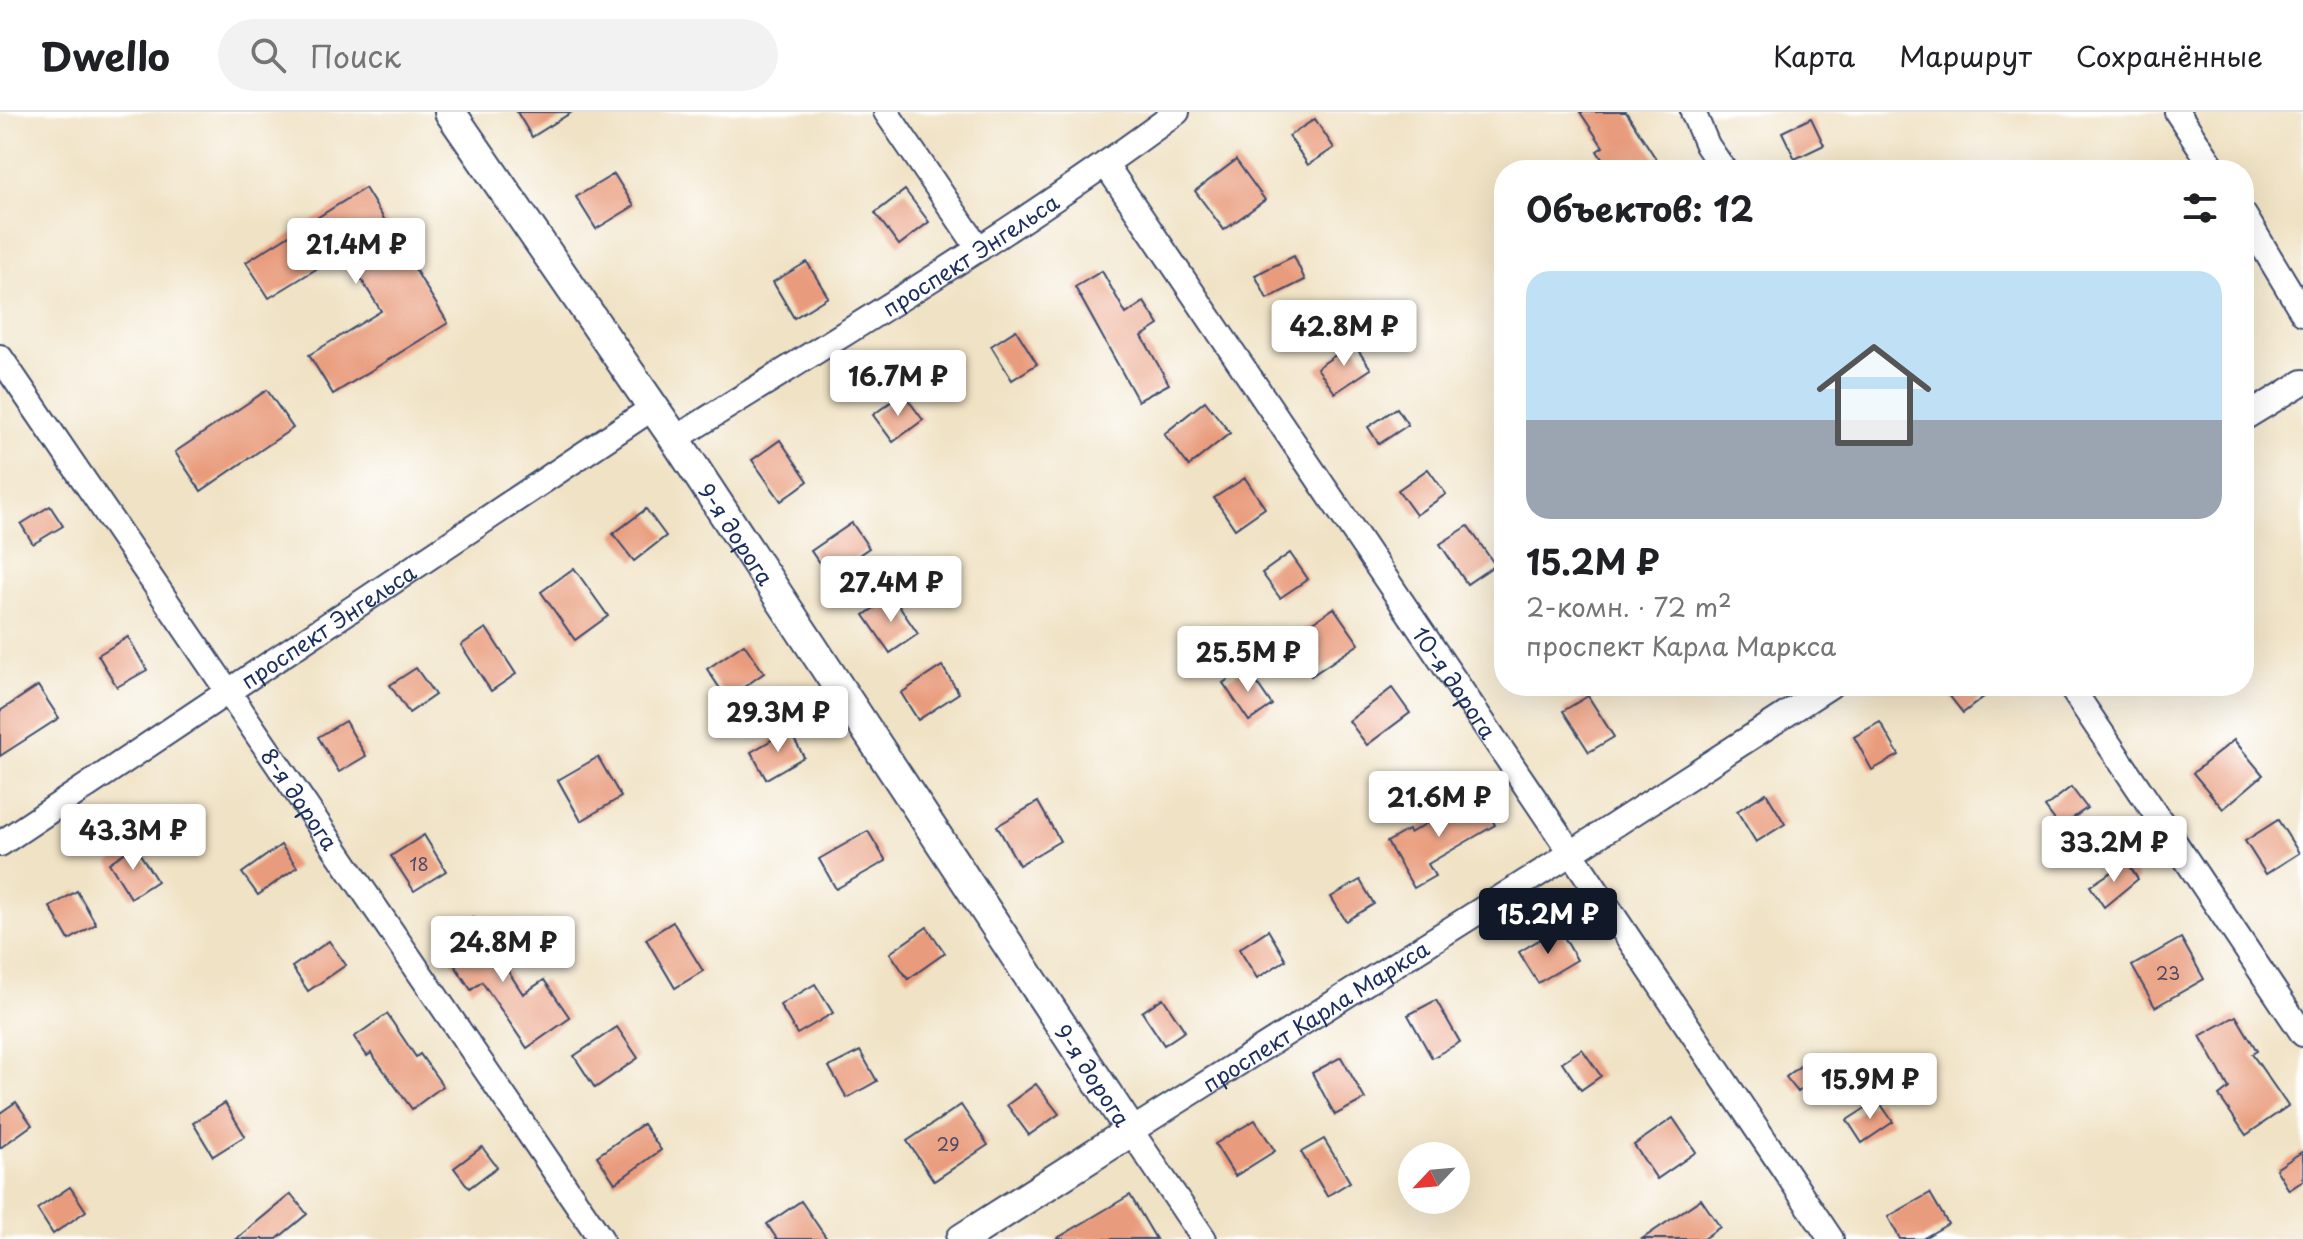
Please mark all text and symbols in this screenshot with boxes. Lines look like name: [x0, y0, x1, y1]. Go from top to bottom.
search box: [218, 19, 778, 91]
text: Dwello: [40, 27, 170, 84]
icon: search: [246, 33, 290, 77]
text: Поиск: [310, 33, 401, 78]
text: Карта: [1773, 34, 1855, 77]
text: Маршрут: [1899, 34, 2032, 77]
text: Сохранённые: [2076, 34, 2263, 77]
text: Объектов: 12: [1526, 182, 1753, 234]
street label: проспект Энгельса: [875, 184, 1065, 323]
icon: filters: [2178, 186, 2222, 230]
pin: 21.4M ₽: [282, 218, 430, 286]
text: 21.4M ₽: [305, 224, 407, 263]
pin: 42.8M ₽: [1270, 300, 1418, 368]
text: 42.8M ₽: [1290, 306, 1398, 345]
icon: home: [1802, 323, 1946, 467]
pin: 16.7M ₽: [824, 350, 972, 418]
text: 16.7M ₽: [848, 356, 948, 395]
street label: 9-я дорога: [691, 476, 783, 591]
text: 15.2M ₽: [1526, 535, 1659, 587]
street label: проспект Энгельса: [233, 554, 422, 696]
pin: 27.4M ₽: [817, 556, 965, 624]
text: 27.4M ₽: [839, 562, 943, 601]
text: 2-комн. · 72 m²: [1526, 587, 1732, 626]
street label: 10-я дорога: [1406, 619, 1506, 745]
pin: 25.5M ₽: [1174, 626, 1322, 694]
text: проспект Карла Маркса: [1526, 626, 1836, 665]
text: 25.5M ₽: [1195, 632, 1301, 671]
pin: 29.3M ₽: [704, 686, 852, 754]
text: 29.3M ₽: [726, 692, 830, 731]
street label: 8-я дорога: [254, 740, 348, 856]
pin: 21.6M ₽: [1365, 771, 1513, 839]
text: 21.6M ₽: [1387, 777, 1491, 816]
pin: 43.3M ₽: [59, 804, 207, 872]
text: 43.3M ₽: [79, 810, 187, 849]
pin: 33.2M ₽: [2040, 816, 2188, 884]
text: 33.2M ₽: [2060, 822, 2168, 861]
house number: 18: [409, 850, 429, 877]
pin: 15.2M ₽: [1474, 888, 1622, 956]
text: 15.2M ₽: [1497, 894, 1599, 933]
pin: 24.8M ₽: [429, 916, 577, 984]
text: 24.8M ₽: [449, 922, 557, 961]
street label: проспект Карла Маркса: [1195, 931, 1435, 1099]
house number: 23: [2156, 959, 2180, 986]
street label: 9-я дорога: [1048, 1017, 1140, 1132]
pin: 15.9M ₽: [1796, 1053, 1944, 1121]
text: 15.9M ₽: [1821, 1059, 1919, 1098]
house number: 29: [937, 1130, 959, 1157]
north arrow: [1398, 1142, 1470, 1214]
map controls: [1398, 1142, 1470, 1214]

